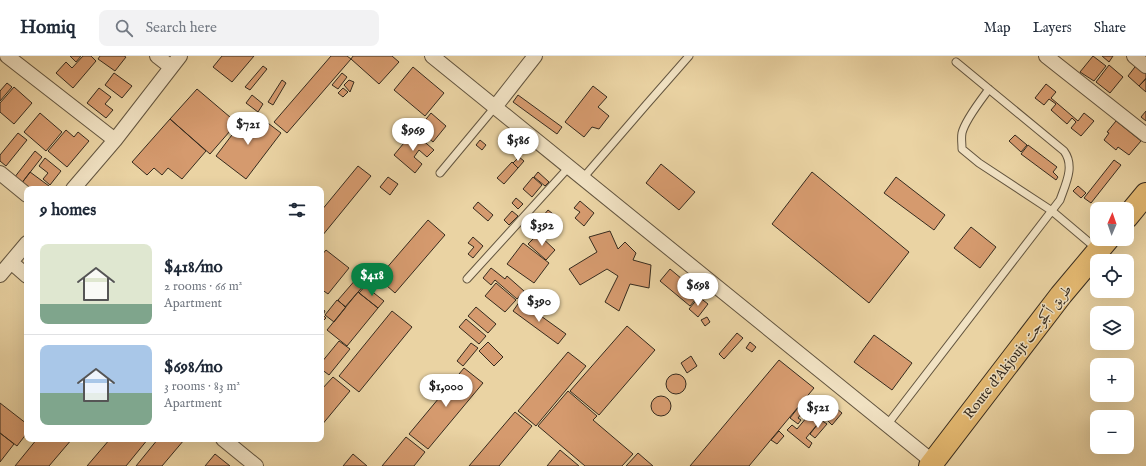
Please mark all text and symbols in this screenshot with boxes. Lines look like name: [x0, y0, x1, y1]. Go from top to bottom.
search box: [99, 10, 379, 46]
text: Homiq: [20, 16, 75, 40]
icon: search: [113, 17, 135, 39]
text: Search here: [145, 18, 217, 37]
text: Map: [984, 19, 1011, 37]
text: Layers: [1033, 19, 1072, 37]
text: Share: [1094, 19, 1126, 37]
pin: $721: [224, 112, 272, 146]
text: $721: [236, 116, 260, 133]
pin: $969: [389, 118, 437, 152]
text: $969: [401, 122, 425, 139]
pin: $586: [494, 128, 542, 162]
text: $586: [507, 132, 529, 149]
icon: filters: [286, 199, 308, 221]
text: 9 homes: [40, 200, 96, 221]
north arrow: [1090, 202, 1134, 246]
map controls: [1090, 202, 1134, 454]
pin: $392: [518, 213, 566, 247]
text: $392: [530, 217, 554, 234]
button: locate: [1090, 254, 1134, 298]
text: $418/mo: [164, 257, 223, 278]
icon: home: [72, 260, 120, 308]
pin: $418: [348, 263, 396, 297]
text: $418: [360, 267, 384, 284]
pin: $698: [674, 273, 722, 307]
text: $698: [686, 277, 710, 294]
text: 2 rooms · 66 m²: [164, 278, 242, 295]
street label: Route d'Akjoujt طريق أكجوجت: [958, 280, 1076, 423]
pin: $390: [515, 289, 563, 323]
text: $390: [527, 293, 551, 310]
text: Apartment: [164, 295, 222, 312]
button: layers: [1090, 306, 1134, 350]
text: $698/mo: [164, 357, 223, 378]
button: +: [1090, 358, 1134, 402]
icon: home: [72, 361, 120, 409]
pin: $1,000: [413, 374, 479, 408]
text: 3 rooms · 83 m²: [164, 378, 240, 395]
text: $1,000: [429, 378, 463, 395]
text: Apartment: [164, 395, 222, 412]
pin: $521: [794, 395, 842, 429]
text: $521: [807, 399, 829, 416]
button: −: [1090, 410, 1134, 454]

